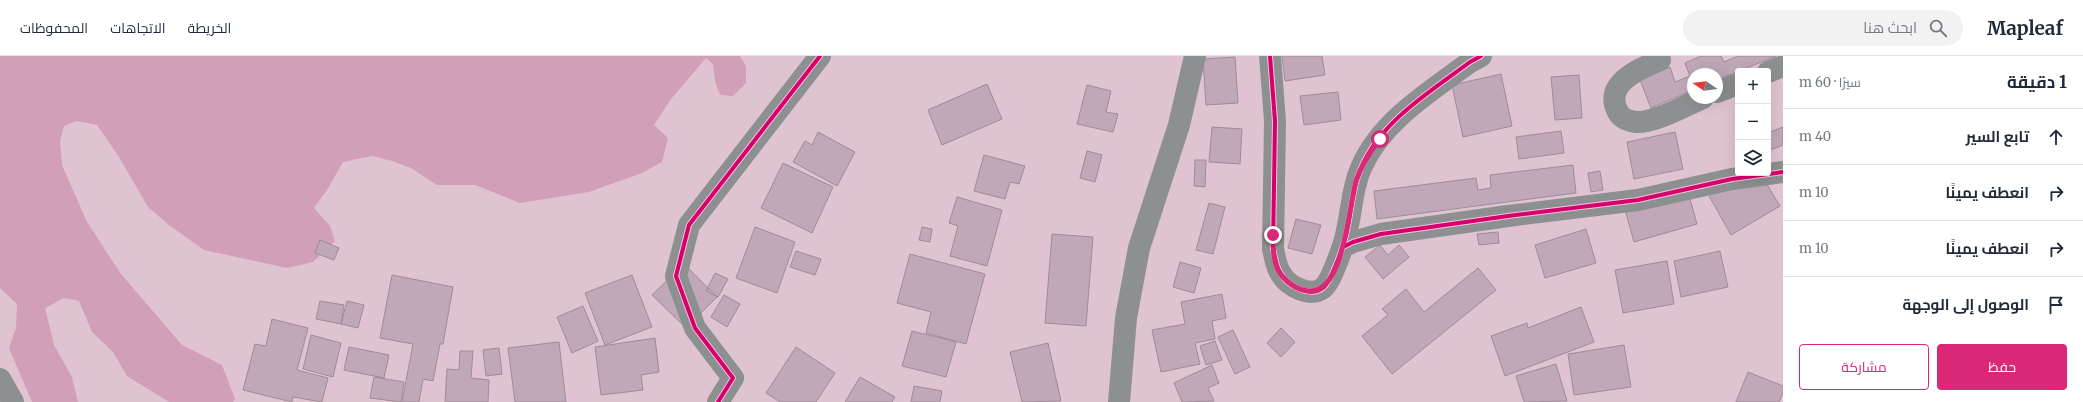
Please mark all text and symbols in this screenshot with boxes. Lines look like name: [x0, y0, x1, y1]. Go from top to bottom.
search box: [1683, 10, 1963, 46]
text: Mapleaf: [1987, 16, 2063, 40]
icon: search: [1927, 17, 1949, 39]
text: ابحث هنا: [1863, 18, 1917, 37]
text: المحفوظات: [20, 19, 88, 37]
text: الاتجاهات: [110, 19, 166, 37]
text: الخريطة: [188, 19, 231, 37]
north arrow: [1687, 68, 1723, 104]
map controls: [1735, 68, 1771, 176]
button: +: [1735, 68, 1771, 104]
text: 1 دقيقة: [2007, 71, 2067, 93]
text: سيرًا · 60 m: [1799, 74, 1861, 91]
button: −: [1735, 104, 1771, 140]
icon: ahead: [2045, 126, 2067, 148]
text: تابع السير: [1966, 127, 2029, 146]
text: 40 m: [1799, 128, 1831, 145]
route start: [1371, 130, 1389, 148]
button: layers: [1735, 140, 1771, 176]
icon: right: [2045, 182, 2067, 204]
text: انعطف يمينًا: [1945, 183, 2029, 202]
text: 10 m: [1799, 184, 1829, 201]
route end: [1264, 226, 1282, 244]
icon: right: [2045, 238, 2067, 260]
text: انعطف يمينًا: [1945, 239, 2029, 258]
text: 10 m: [1799, 240, 1829, 257]
icon: arrive: [2045, 294, 2067, 316]
text: الوصول إلى الوجهة: [1902, 295, 2029, 314]
button: مشاركة: [1799, 344, 1929, 390]
button: حفظ: [1937, 344, 2067, 390]

